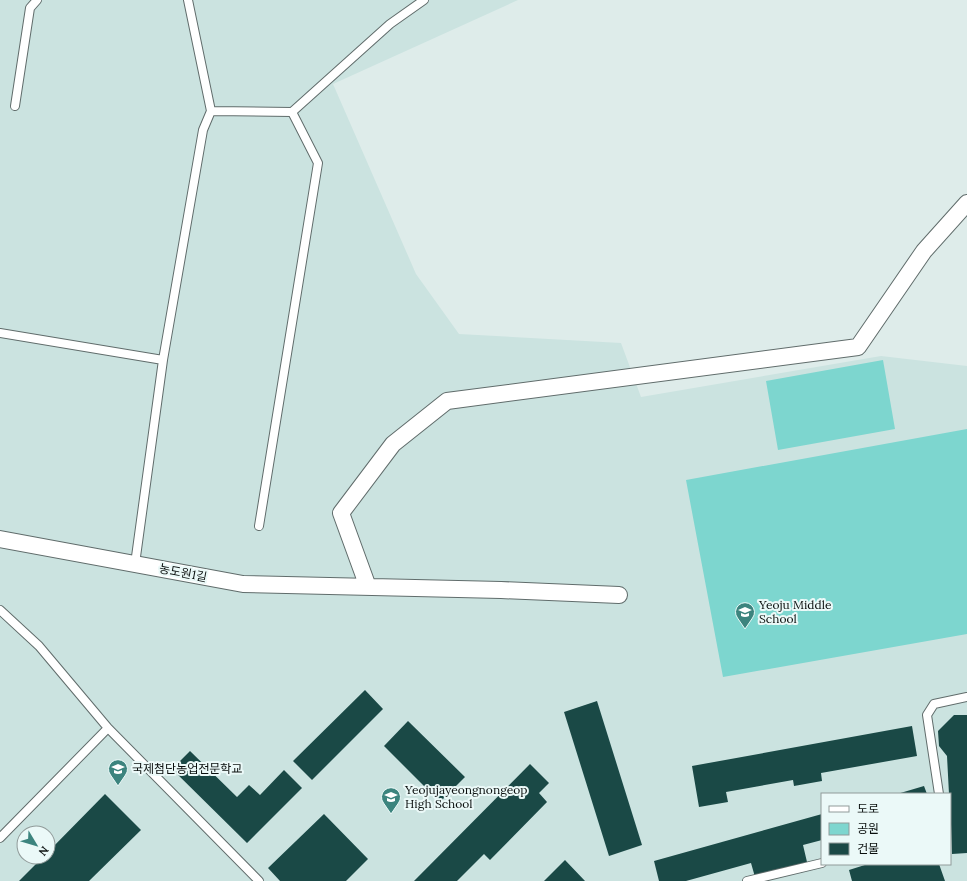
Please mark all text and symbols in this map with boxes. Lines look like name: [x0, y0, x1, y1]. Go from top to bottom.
street label: 농도원1길: [158, 561, 208, 585]
place label: Yeoju Middle School: [758, 597, 832, 626]
school or university icon: Yeoju Middle School: [734, 601, 756, 629]
school or university icon: 국제첨단농업전문학교: [107, 758, 129, 786]
place label: 국제첨단농업전문학교: [132, 761, 242, 776]
place label: Yeojujayeongnongeop High School: [404, 782, 527, 811]
school or university icon: Yeojujayeongnongeop High School: [380, 786, 402, 814]
legend: [821, 793, 951, 865]
text: 도로: [857, 801, 879, 816]
text: 공원: [857, 821, 879, 836]
north arrow: [16, 825, 56, 865]
text: 건물: [857, 841, 879, 856]
text: N: [35, 843, 52, 859]

